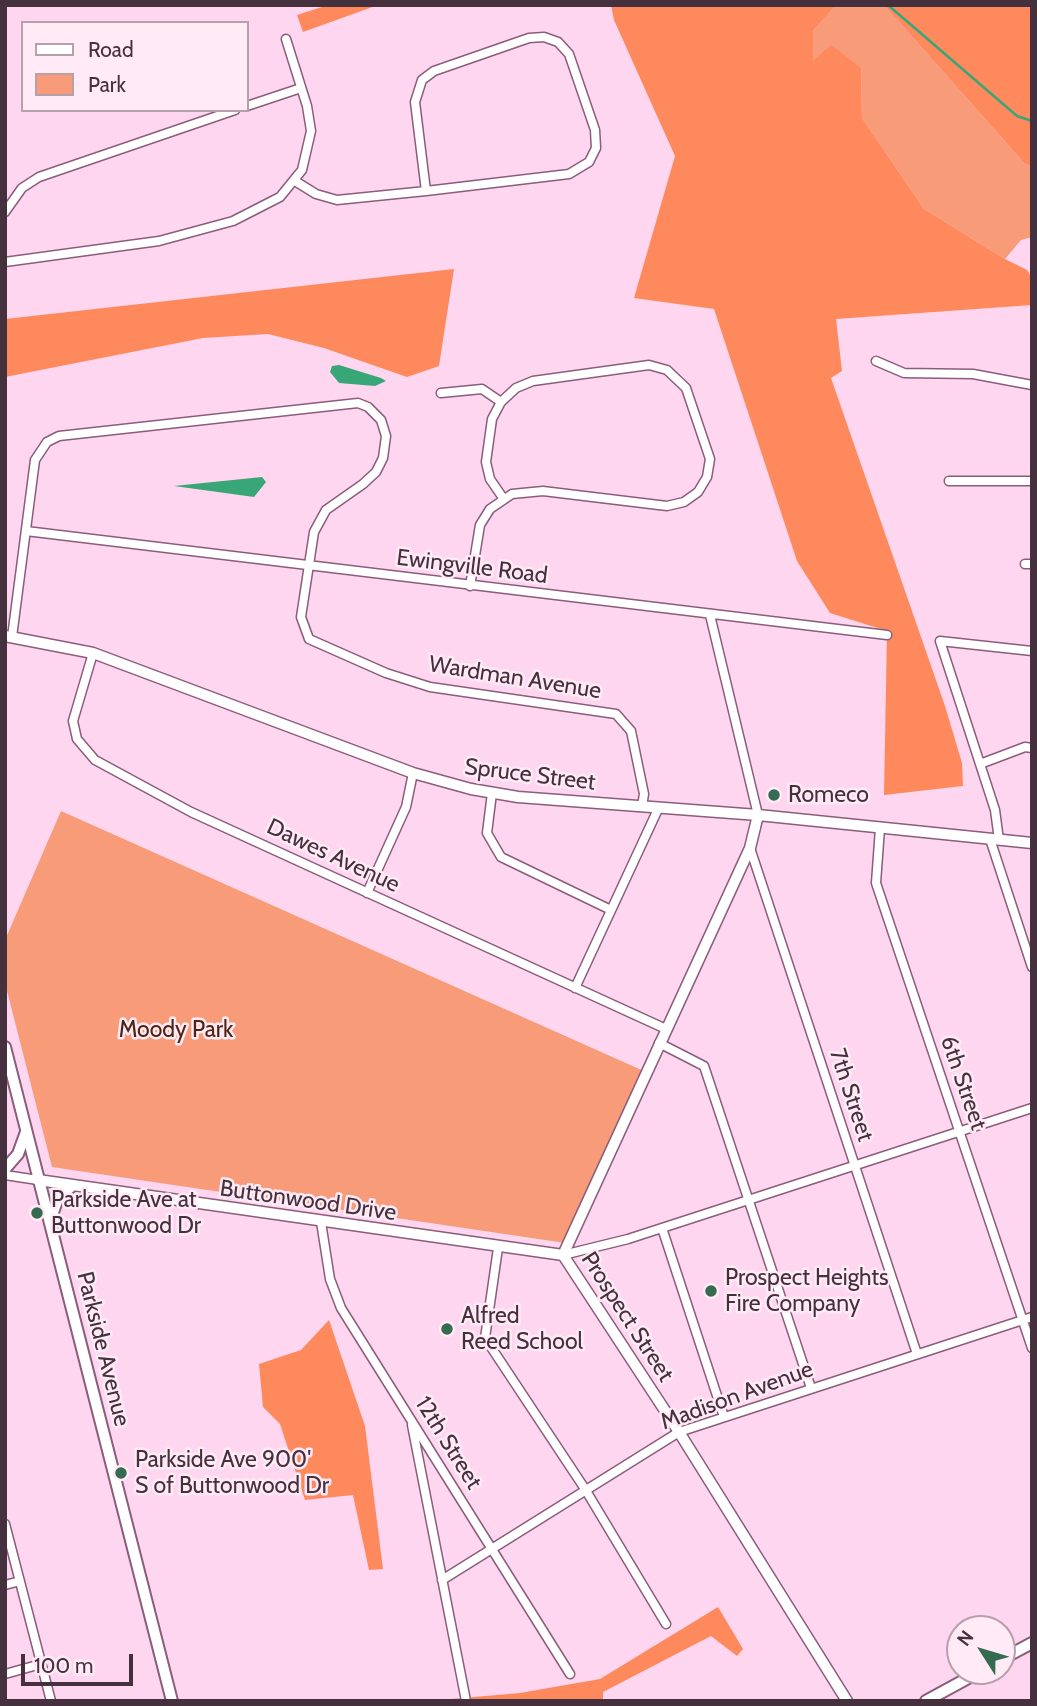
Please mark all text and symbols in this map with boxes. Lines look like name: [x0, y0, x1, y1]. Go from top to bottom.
legend: [21, 21, 248, 112]
text: Road: [88, 37, 134, 62]
text: Park: [88, 72, 126, 97]
street label: Ewingville Road: [395, 544, 549, 590]
street label: Wardman Avenue: [427, 651, 603, 705]
street label: Spruce Street: [463, 753, 597, 797]
place label: Romeco: [788, 781, 869, 809]
marker: Romeco: [766, 787, 782, 803]
street label: Dawes Avenue: [262, 813, 404, 899]
park label: Moody Park: [119, 1016, 233, 1044]
street label: 6th Street: [934, 1032, 992, 1134]
street label: 7th Street: [823, 1045, 879, 1145]
street label: Buttonwood Drive: [218, 1175, 398, 1227]
place label: Parkside Ave at Buttonwood Dr: [51, 1186, 201, 1240]
marker: Parkside Ave at Buttonwood Dr: [29, 1205, 45, 1221]
street label: Prospect Street: [575, 1247, 679, 1387]
place label: Prospect Heights Fire Company: [725, 1264, 889, 1318]
street label: Parkside Avenue: [70, 1269, 136, 1429]
marker: Prospect Heights Fire Company: [703, 1283, 719, 1299]
place label: Alfred Reed School: [461, 1302, 583, 1356]
marker: Alfred Reed School: [439, 1321, 455, 1337]
street label: Madison Avenue: [657, 1356, 817, 1436]
street label: 12th Street: [409, 1392, 487, 1494]
place label: Parkside Ave 900' S of Buttonwood Dr: [135, 1446, 329, 1500]
marker: Parkside Ave 900' S of Buttonwood Dr: [113, 1465, 129, 1481]
north arrow: [946, 1615, 1016, 1685]
text: N: [952, 1626, 979, 1651]
scale bar: [24, 1640, 136, 1684]
text: 100 m: [34, 1653, 93, 1678]

